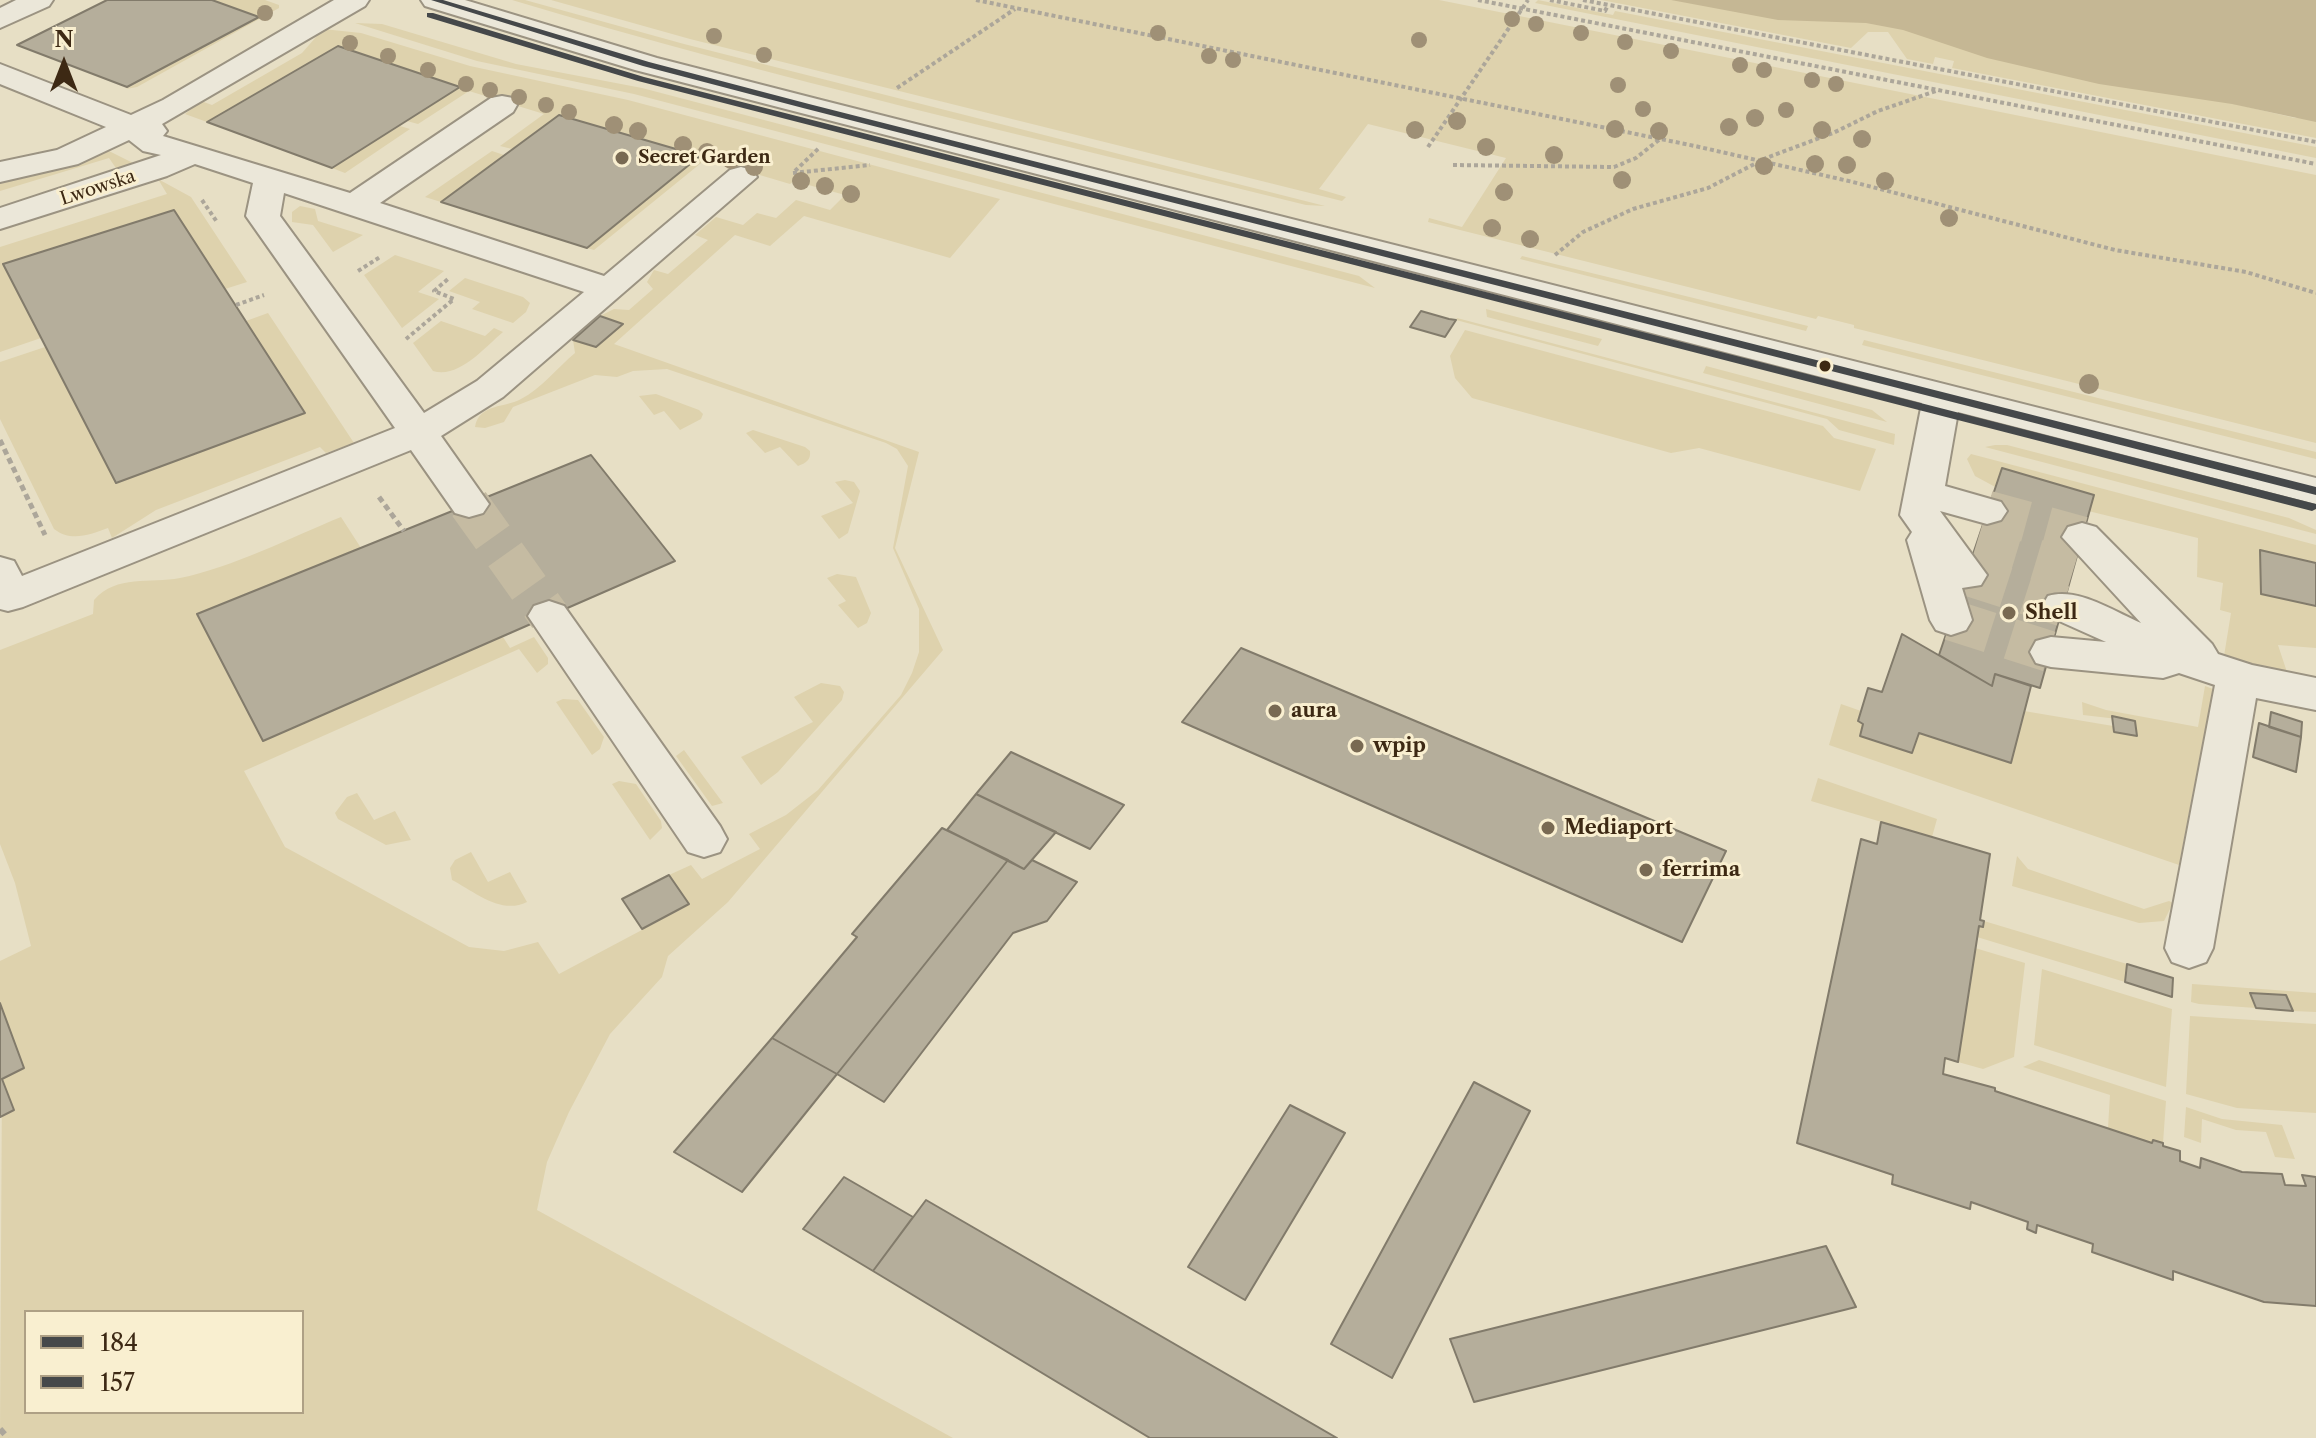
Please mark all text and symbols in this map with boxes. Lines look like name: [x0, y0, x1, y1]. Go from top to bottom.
north arrow: [24, 24, 104, 104]
text: N: [54, 26, 74, 53]
place label: Secret Garden: [638, 147, 771, 169]
marker: Secret Garden: [613, 149, 631, 167]
street label: Lwowska: [58, 166, 138, 210]
unlabelled marker: [1817, 358, 1833, 374]
place label: Shell: [2025, 601, 2078, 625]
marker: Shell: [2000, 604, 2018, 622]
place label: aura: [1291, 699, 1337, 723]
marker: aura: [1266, 702, 1284, 720]
place label: wpip: [1373, 734, 1426, 758]
marker: wpip: [1348, 737, 1366, 755]
place label: Mediaport: [1564, 816, 1673, 840]
marker: Mediaport: [1539, 819, 1557, 837]
place label: ferrima: [1662, 858, 1740, 882]
marker: ferrima: [1637, 861, 1655, 879]
legend: [24, 1310, 304, 1414]
text: 184: [100, 1328, 138, 1357]
text: 157: [100, 1368, 135, 1397]

